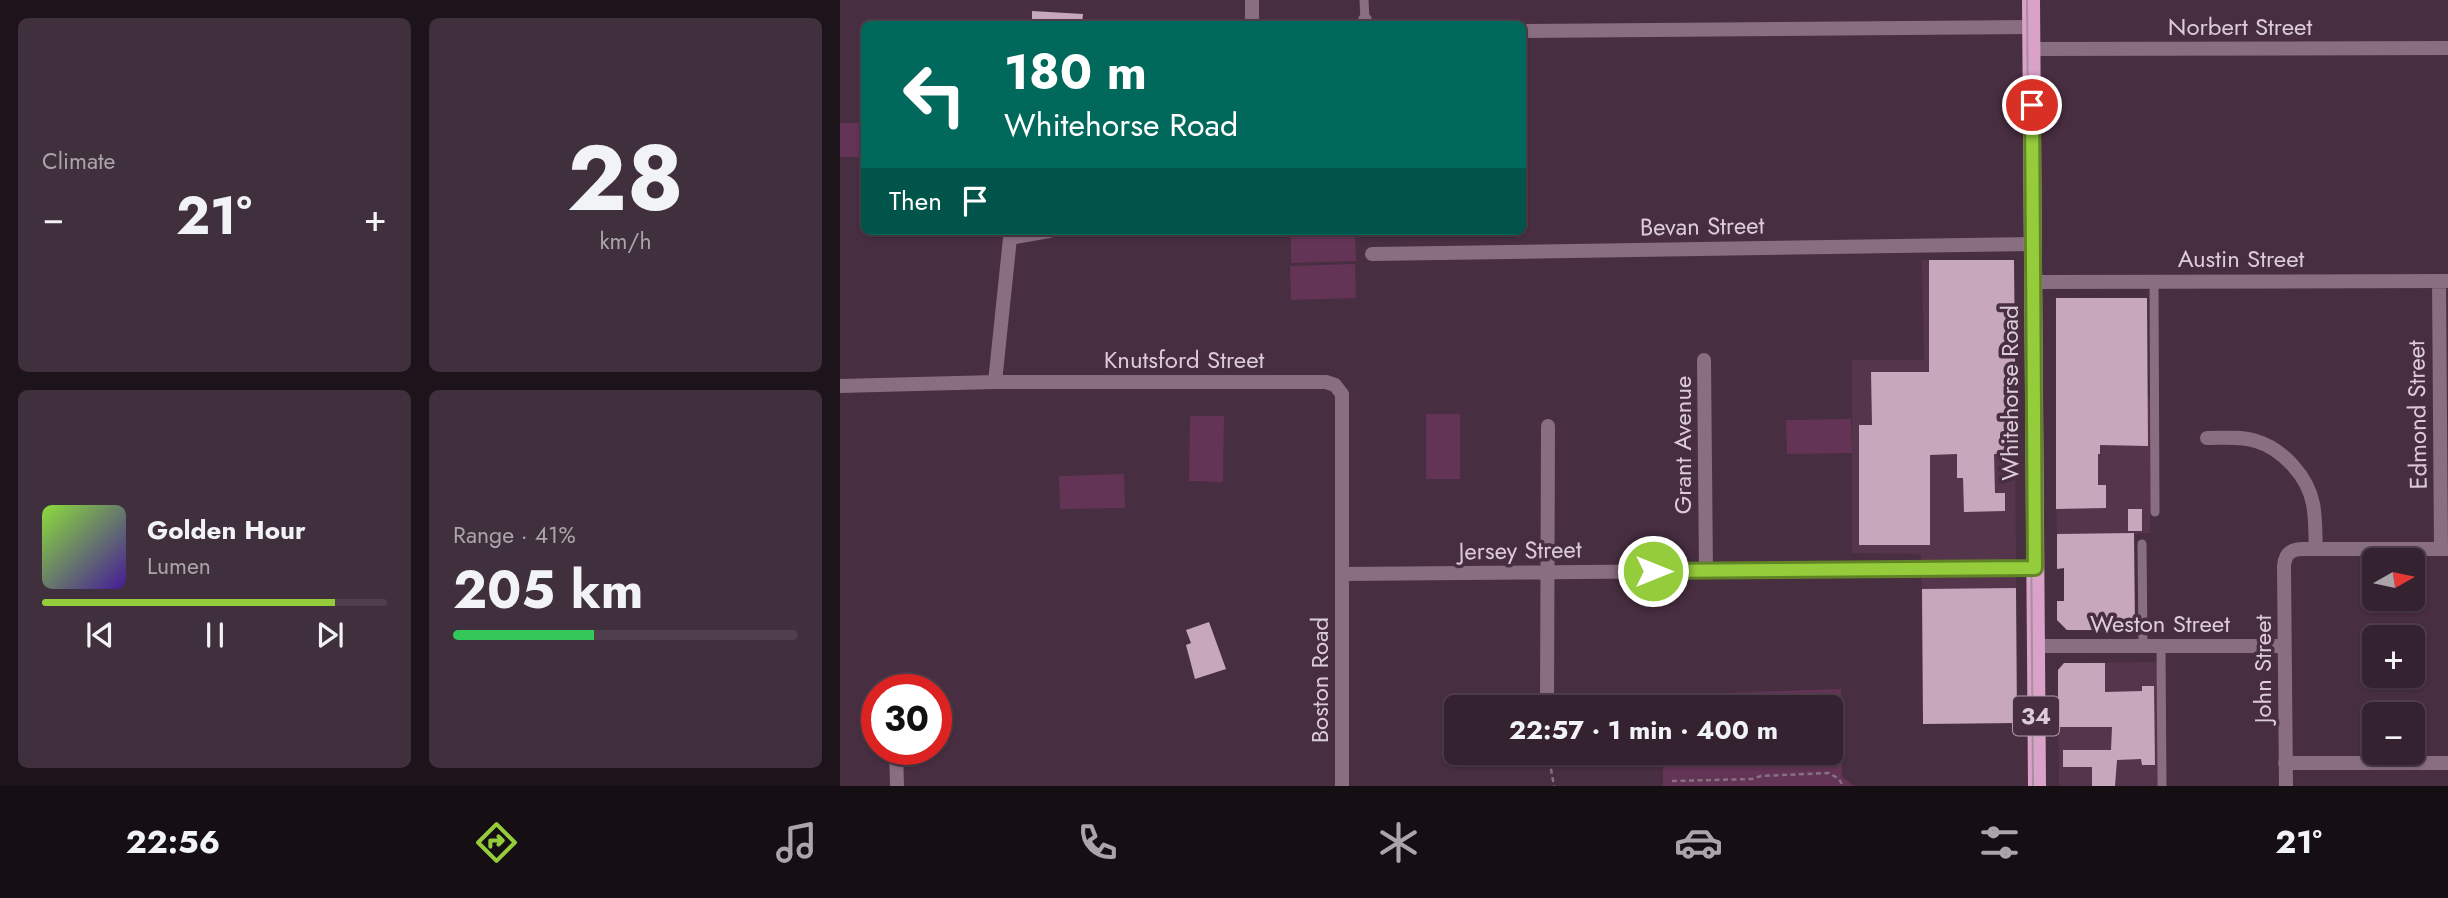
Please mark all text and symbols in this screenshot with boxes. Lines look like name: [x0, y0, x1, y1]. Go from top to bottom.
street label: Norbert Street: [2168, 9, 2312, 44]
text: 180 m: [1004, 37, 1147, 107]
icon: left: [889, 49, 980, 140]
pin: [2002, 75, 2062, 135]
icon: arrive: [2013, 86, 2051, 124]
text: Whitehorse Road: [1004, 102, 1238, 148]
text: 28: [567, 113, 684, 244]
text: Climate: [42, 144, 115, 178]
text: 21°: [176, 178, 252, 254]
text: Then: [889, 182, 942, 220]
icon: arrive: [956, 182, 994, 220]
text: −: [42, 190, 64, 245]
text: +: [364, 190, 387, 245]
street label: Bevan Street: [1639, 207, 1765, 245]
text: km/h: [600, 224, 651, 258]
street label: Austin Street: [2178, 241, 2305, 276]
street label: Whitehorse Road: [1992, 305, 2027, 481]
street label: Edmond Street: [2398, 340, 2436, 490]
street label: Knutsford Street: [1104, 342, 1265, 377]
street label: Grant Avenue: [1665, 376, 1700, 514]
text: Golden Hour: [147, 511, 306, 549]
text: Range · 41%: [453, 518, 576, 552]
street label: Jersey Street: [1455, 531, 1582, 569]
position arrow: [1616, 534, 1690, 608]
north arrow: [2362, 548, 2426, 611]
map controls: [2362, 548, 2425, 765]
text: Lumen: [147, 549, 211, 583]
text: 205 km: [453, 552, 643, 628]
street label: Weston Street: [2090, 606, 2230, 641]
street label: John Street: [2245, 614, 2280, 726]
icon: previous: [81, 616, 119, 654]
icon: pause: [196, 616, 234, 654]
icon: next: [311, 616, 349, 654]
street label: Boston Road: [1302, 617, 1337, 743]
button: +: [2362, 625, 2425, 688]
speed limit sign: 30: [861, 674, 952, 765]
road number: 34: [2013, 696, 2059, 736]
button: −: [2362, 702, 2425, 765]
text: 22:57 · 1 min · 400 m: [1509, 711, 1778, 749]
icon: directions: [472, 818, 521, 867]
icon: music: [772, 818, 821, 867]
icon: phone: [1073, 818, 1122, 867]
icon: climate: [1374, 818, 1423, 867]
icon: car: [1674, 818, 1723, 867]
icon: filters: [1975, 818, 2024, 867]
text: 22:56: [126, 819, 220, 865]
text: 21°: [2275, 819, 2322, 865]

